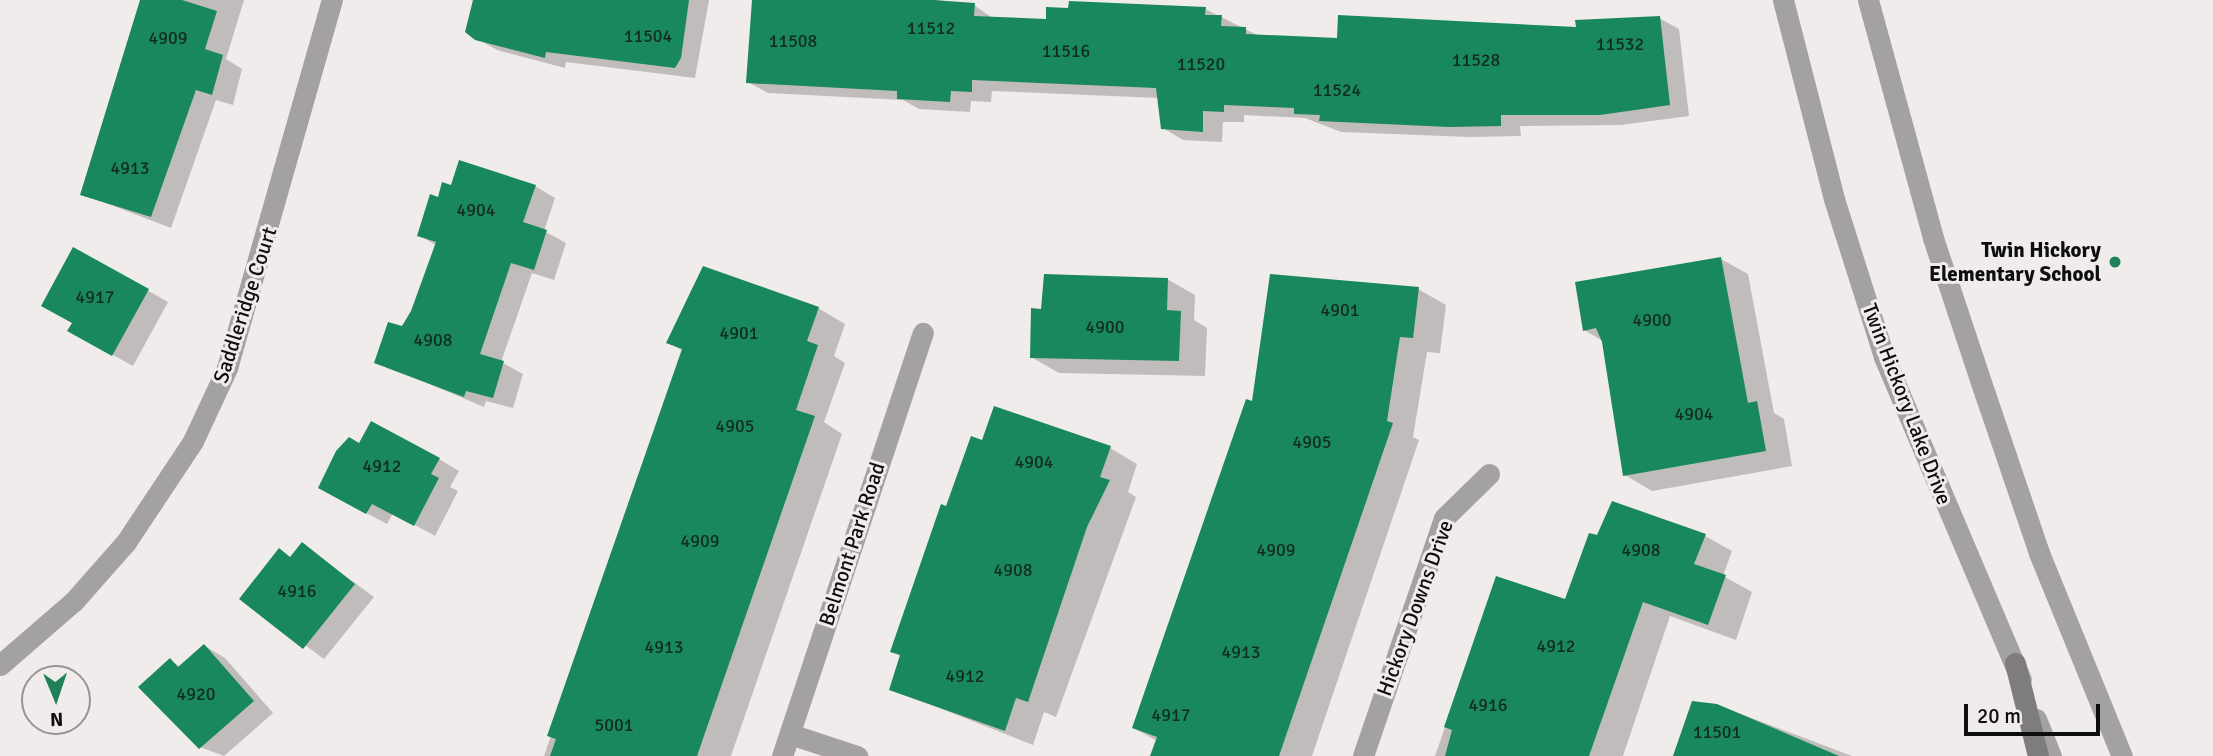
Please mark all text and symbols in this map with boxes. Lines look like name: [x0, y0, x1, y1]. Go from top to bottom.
house number: 11512: [907, 17, 955, 39]
house number: 11504: [624, 25, 672, 47]
house number: 4909: [149, 27, 187, 49]
house number: 11508: [769, 30, 817, 52]
house number: 11532: [1596, 33, 1644, 55]
house number: 11516: [1042, 40, 1090, 62]
house number: 11528: [1452, 49, 1500, 71]
house number: 11520: [1177, 53, 1225, 75]
house number: 11524: [1313, 79, 1361, 101]
house number: 4913: [111, 157, 149, 179]
house number: 4904: [457, 199, 495, 221]
street label: Saddleridge Court: [208, 224, 282, 386]
place label: Twin Hickory Elementary School: [1929, 237, 2101, 287]
marker: Twin Hickory Elementary School: [2107, 254, 2123, 270]
house number: 4917: [76, 286, 114, 308]
house number: 4901: [1321, 299, 1359, 321]
street label: Twin Hickory Lake Drive: [1857, 300, 1957, 508]
house number: 4900: [1633, 309, 1671, 331]
house number: 4900: [1086, 316, 1124, 338]
house number: 4901: [720, 322, 758, 344]
house number: 4908: [414, 329, 452, 351]
house number: 4904: [1675, 403, 1713, 425]
house number: 4905: [716, 415, 754, 437]
house number: 4905: [1293, 431, 1331, 453]
house number: 4904: [1015, 451, 1053, 473]
house number: 4912: [363, 455, 401, 477]
street label: Belmont Park Road: [814, 459, 890, 629]
street label: Hickory Downs Drive: [1371, 517, 1459, 699]
house number: 4909: [681, 530, 719, 552]
house number: 4909: [1257, 539, 1295, 561]
house number: 4908: [1622, 539, 1660, 561]
house number: 4908: [994, 559, 1032, 581]
house number: 4916: [278, 580, 316, 602]
house number: 4912: [1537, 635, 1575, 657]
house number: 4913: [645, 636, 683, 658]
house number: 4913: [1222, 641, 1260, 663]
north arrow: [21, 665, 91, 735]
house number: 4912: [946, 665, 984, 687]
house number: 4920: [177, 683, 215, 705]
scale bar: [1968, 690, 2104, 734]
house number: 4916: [1469, 694, 1507, 716]
text: 20 m: [1977, 703, 2021, 729]
house number: 4917: [1152, 704, 1190, 726]
text: N: [50, 707, 64, 731]
house number: 5001: [595, 714, 633, 736]
house number: 11501: [1693, 721, 1741, 743]

